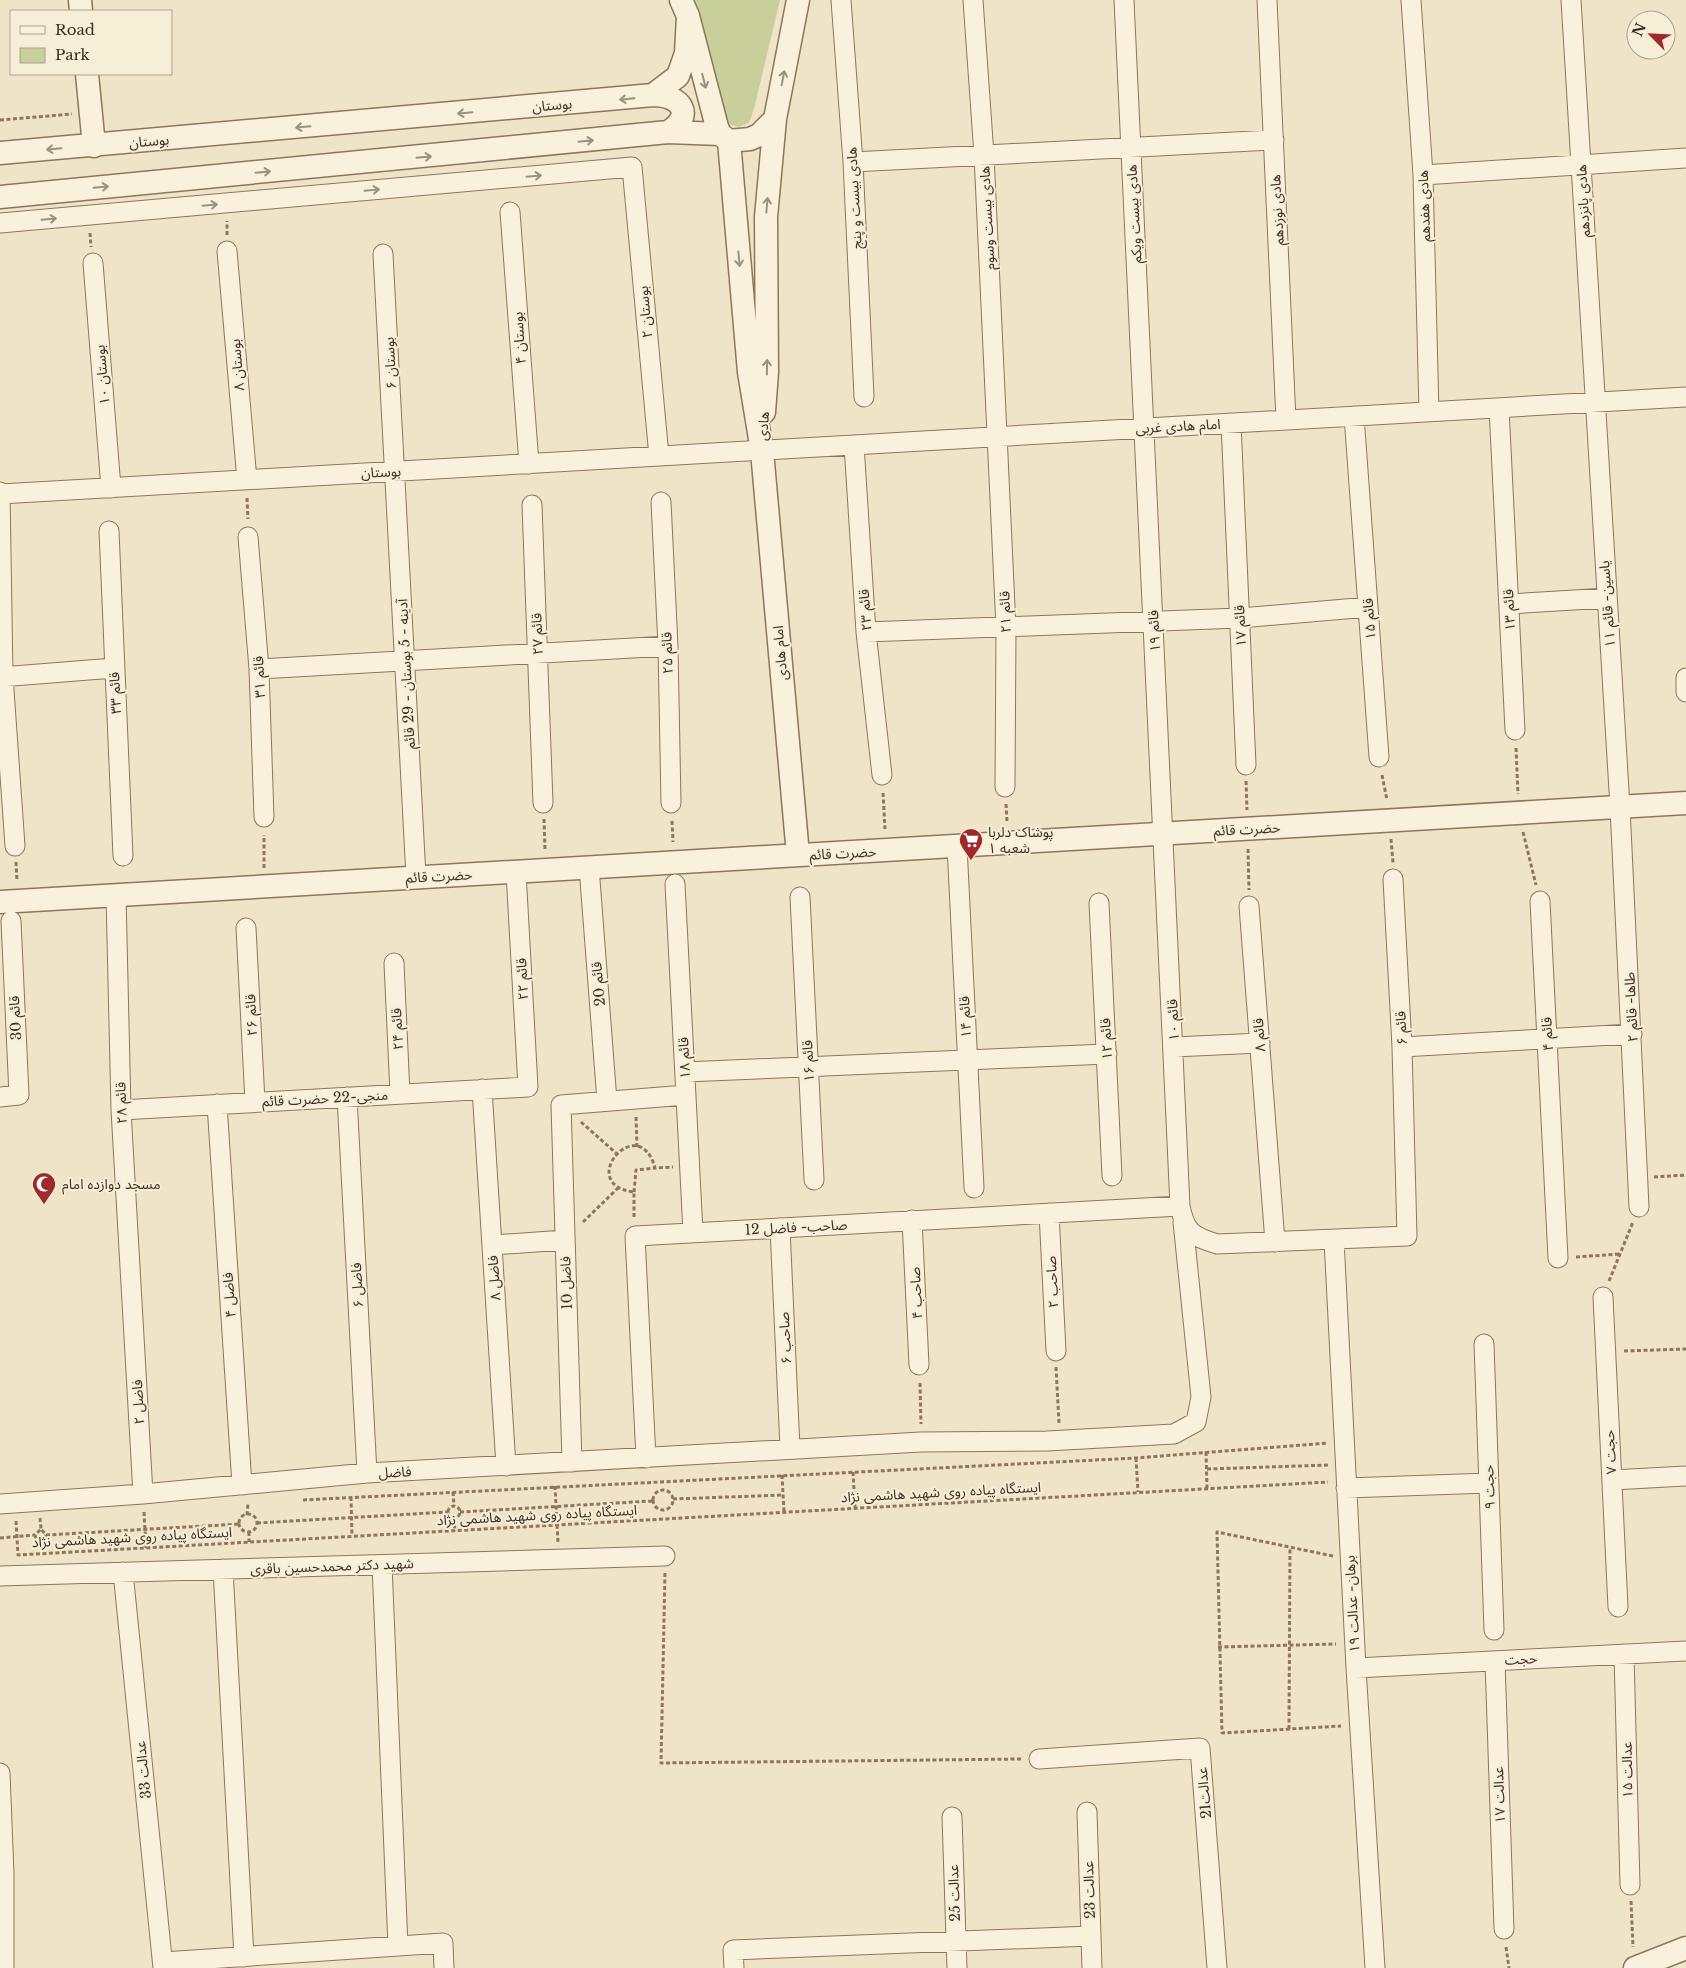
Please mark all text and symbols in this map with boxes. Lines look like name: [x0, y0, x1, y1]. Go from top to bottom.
legend: [10, 10, 172, 75]
north arrow: [1626, 10, 1676, 60]
text: Road: [55, 20, 95, 39]
text: N: [1628, 20, 1650, 39]
text: Park: [55, 45, 91, 64]
one-way arrow: [778, 70, 788, 86]
one-way arrow: [700, 72, 709, 88]
street label: بوستان: [531, 94, 573, 116]
one-way arrow: [619, 94, 635, 103]
one-way arrow: [458, 108, 474, 118]
one-way arrow: [296, 122, 312, 132]
street label: بوستان: [128, 130, 170, 152]
one-way arrow: [578, 136, 594, 146]
one-way arrow: [47, 144, 63, 154]
street label: هادی بیست و پنج: [842, 146, 868, 249]
one-way arrow: [416, 152, 432, 162]
street label: هادی بیست ویکم: [1122, 164, 1148, 264]
street label: هادی پانزدهم: [1572, 164, 1596, 238]
street label: هادی بیست وسوم: [975, 165, 1001, 271]
one-way arrow: [254, 167, 270, 177]
street label: هادی هفدهم: [1414, 170, 1436, 242]
one-way arrow: [526, 171, 542, 181]
street label: هادی نوزدهم: [1266, 174, 1290, 246]
one-way arrow: [93, 182, 109, 192]
one-way arrow: [364, 186, 380, 195]
one-way arrow: [762, 197, 772, 213]
one-way arrow: [202, 200, 218, 209]
one-way arrow: [40, 214, 56, 224]
one-way arrow: [734, 251, 744, 267]
street label: بوستان ۲: [634, 285, 656, 339]
street label: بوستان ۴: [508, 311, 530, 365]
street label: بوستان ۶: [380, 336, 400, 390]
street label: بوستان ۸: [226, 338, 248, 392]
street label: بوستان ۱۰: [90, 344, 114, 406]
one-way arrow: [762, 359, 772, 376]
street label: هادی: [753, 411, 773, 441]
street label: امام هادی غربی: [1135, 415, 1221, 439]
street label: بوستان: [360, 462, 402, 482]
street label: یاسین- قائم ۱۱: [1595, 560, 1621, 648]
street label: قائم ۲۳: [855, 588, 877, 632]
street label: قائم ۱۳: [1499, 588, 1521, 631]
street label: قائم ۲۱: [995, 591, 1017, 633]
street label: آدینه - 5 بوستان - 29 قائم: [393, 597, 421, 750]
street label: قائم ۱۵: [1359, 597, 1381, 641]
street label: قائم ۱۷: [1230, 604, 1252, 647]
street label: قائم ۱۹: [1144, 609, 1166, 652]
street label: قائم ۲۷: [527, 613, 549, 655]
street label: امام هادی: [769, 625, 793, 681]
street label: قائم ۲۵: [657, 632, 679, 674]
street label: قائم ۳۱: [249, 655, 271, 698]
street label: قائم ۳۳: [105, 671, 127, 714]
street label: حضرت قائم: [1213, 818, 1281, 842]
place label: پوشاک دلربا شعبه ۱: [988, 823, 1053, 857]
supermarket icon: پوشاک دلربا شعبه ۱: [958, 827, 984, 861]
street label: حضرت قائم: [809, 842, 877, 866]
street label: حضرت قائم: [405, 865, 473, 889]
street label: قائم ۲۲: [512, 957, 534, 1000]
street label: قائم 20: [587, 961, 611, 1007]
street label: طاها- قائم ۲: [1620, 971, 1644, 1043]
street label: قائم ۲۶: [241, 993, 263, 1036]
street label: قائم 30: [5, 995, 27, 1041]
street label: قائم ۱۴: [955, 995, 977, 1038]
street label: قائم ۱۰: [1163, 998, 1185, 1041]
street label: قائم ۲۴: [387, 1007, 409, 1050]
street label: قائم ۶: [1391, 1010, 1413, 1045]
street label: قائم ۴: [1537, 1016, 1559, 1051]
street label: قائم ۱۲: [1096, 1017, 1118, 1060]
street label: قائم ۸: [1249, 1017, 1271, 1053]
street label: قائم ۱۸: [674, 1036, 696, 1079]
street label: قائم ۱۶: [798, 1039, 820, 1082]
street label: قائم ۲۸: [111, 1082, 133, 1124]
street label: منجی-22 حضرت قائم: [262, 1086, 389, 1112]
mosque icon: مسجد دوازده امام: [31, 1171, 57, 1205]
place label: مسجد دوازده امام: [62, 1175, 161, 1195]
street label: صاحب- فاضل 12: [744, 1215, 848, 1239]
street label: فاضل ۸: [483, 1255, 505, 1301]
street label: صاحب ۲: [1042, 1255, 1062, 1309]
street label: فاضل 10: [556, 1256, 576, 1310]
street label: فاضل ۶: [347, 1262, 367, 1308]
street label: صاحب ۴: [906, 1266, 926, 1320]
street label: فاضل ۴: [218, 1272, 240, 1318]
street label: صاحب ۶: [775, 1311, 795, 1365]
street label: فاضل ۲: [128, 1379, 148, 1425]
street label: حجت ۷: [1600, 1429, 1620, 1475]
street label: فاضل: [378, 1462, 412, 1482]
street label: حجت ۹: [1479, 1464, 1499, 1510]
street label: ایستگاه پیاده روی شهید هاشمی نژاد: [840, 1478, 1042, 1507]
street label: ایستگاه پیاده روی شهید هاشمی نژاد: [436, 1501, 638, 1530]
street label: ایستگاه پیاده روی شهید هاشمی نژاد: [31, 1523, 233, 1552]
street label: شهید دکتر محمدحسین باقری: [250, 1554, 414, 1578]
street label: برهان- عدالت ۱۹: [1340, 1554, 1364, 1653]
street label: حجت: [1504, 1649, 1538, 1669]
street label: عدالت 33: [131, 1740, 155, 1800]
street label: عدالت ۱۵: [1618, 1741, 1636, 1799]
street label: 21عدالت: [1193, 1766, 1215, 1820]
street label: عدالت ۱۷: [1489, 1766, 1509, 1824]
street label: عدالت 23: [1079, 1861, 1099, 1919]
street label: عدالت 25: [944, 1864, 964, 1922]

